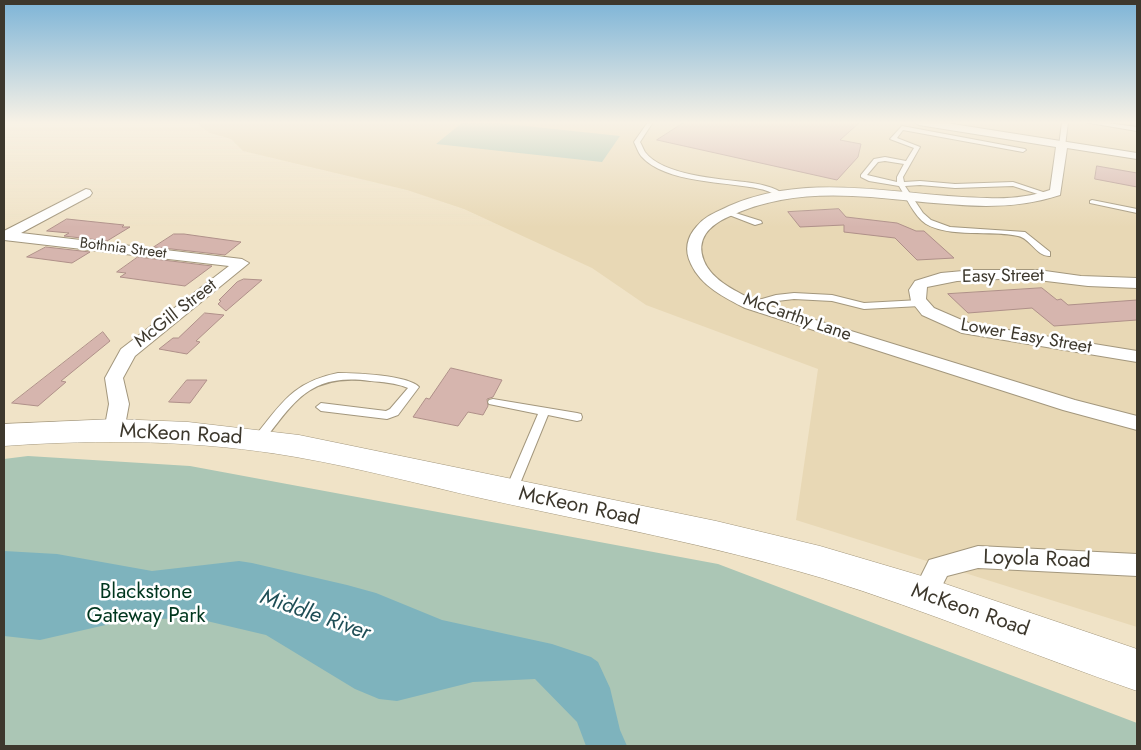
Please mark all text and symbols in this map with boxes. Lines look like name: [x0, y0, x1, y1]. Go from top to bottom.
street label: Bothnia Street: [79, 235, 167, 263]
street label: Easy Street: [962, 265, 1044, 289]
street label: McGill Street: [131, 275, 221, 353]
street label: McCarthy Lane: [740, 289, 854, 347]
street label: Lower Easy Street: [959, 315, 1093, 359]
street label: McKeon Road: [119, 419, 243, 451]
street label: McKeon Road: [516, 482, 642, 532]
street label: Loyola Road: [983, 546, 1091, 574]
street label: McKeon Road: [908, 579, 1032, 643]
park label: Blackstone Gateway Park: [86, 580, 206, 630]
water label: Middle River: [257, 585, 373, 647]

